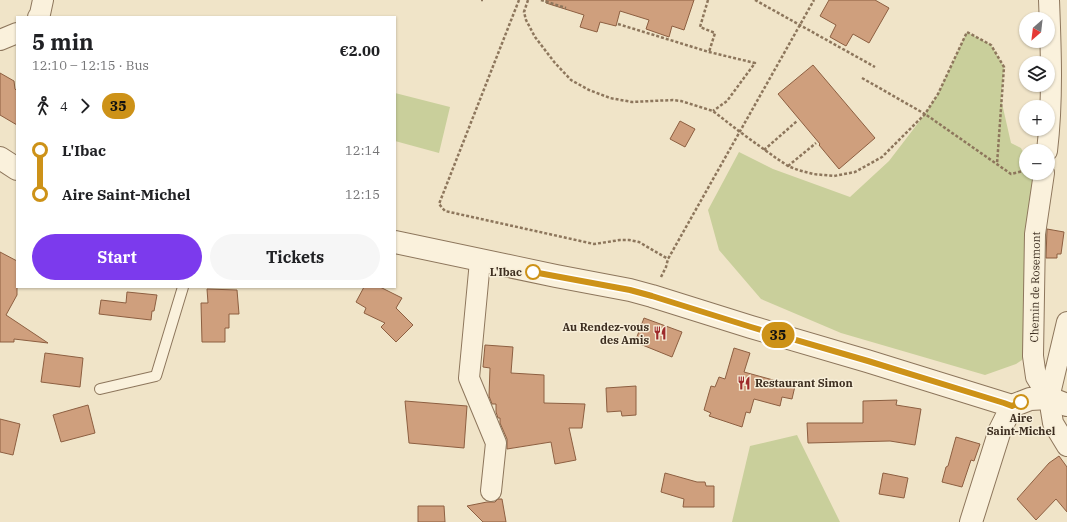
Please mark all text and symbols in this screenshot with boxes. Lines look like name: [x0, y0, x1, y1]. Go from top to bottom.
north arrow: [1019, 12, 1055, 48]
map controls: [1019, 12, 1055, 180]
text: 5 min: [32, 27, 94, 56]
text: €2.00: [339, 41, 380, 60]
button: layers: [1019, 56, 1055, 92]
text: 12:10 – 12:15 · Bus: [32, 57, 149, 74]
icon: walk: [32, 95, 54, 117]
icon: forward: [74, 95, 96, 117]
text: 35: [110, 97, 127, 115]
text: 4: [60, 98, 68, 115]
button: +: [1019, 100, 1055, 136]
text: L'Ibac: [62, 141, 106, 160]
text: 12:14: [345, 142, 380, 159]
button: −: [1019, 144, 1055, 180]
text: Aire Saint-Michel: [62, 185, 190, 204]
text: 12:15: [345, 186, 380, 203]
street label: Chemin de Rosemont: [1027, 231, 1043, 343]
button: Start: [32, 234, 202, 280]
button: Tickets: [210, 234, 380, 280]
marker: L'Ibac: [525, 264, 541, 280]
place label: L'Ibac: [490, 265, 522, 279]
place label: Au Rendez-vous des Amis: [563, 320, 649, 347]
line badge: 35: [760, 322, 796, 348]
restaurant icon: Au Rendez-vous des Amis: [652, 325, 668, 341]
text: 35: [770, 326, 786, 344]
restaurant icon: Restaurant Simon: [736, 375, 752, 391]
place label: Restaurant Simon: [755, 376, 853, 390]
marker: Aire Saint-Michel: [1013, 394, 1029, 410]
place label: Aire Saint-Michel: [987, 411, 1056, 438]

